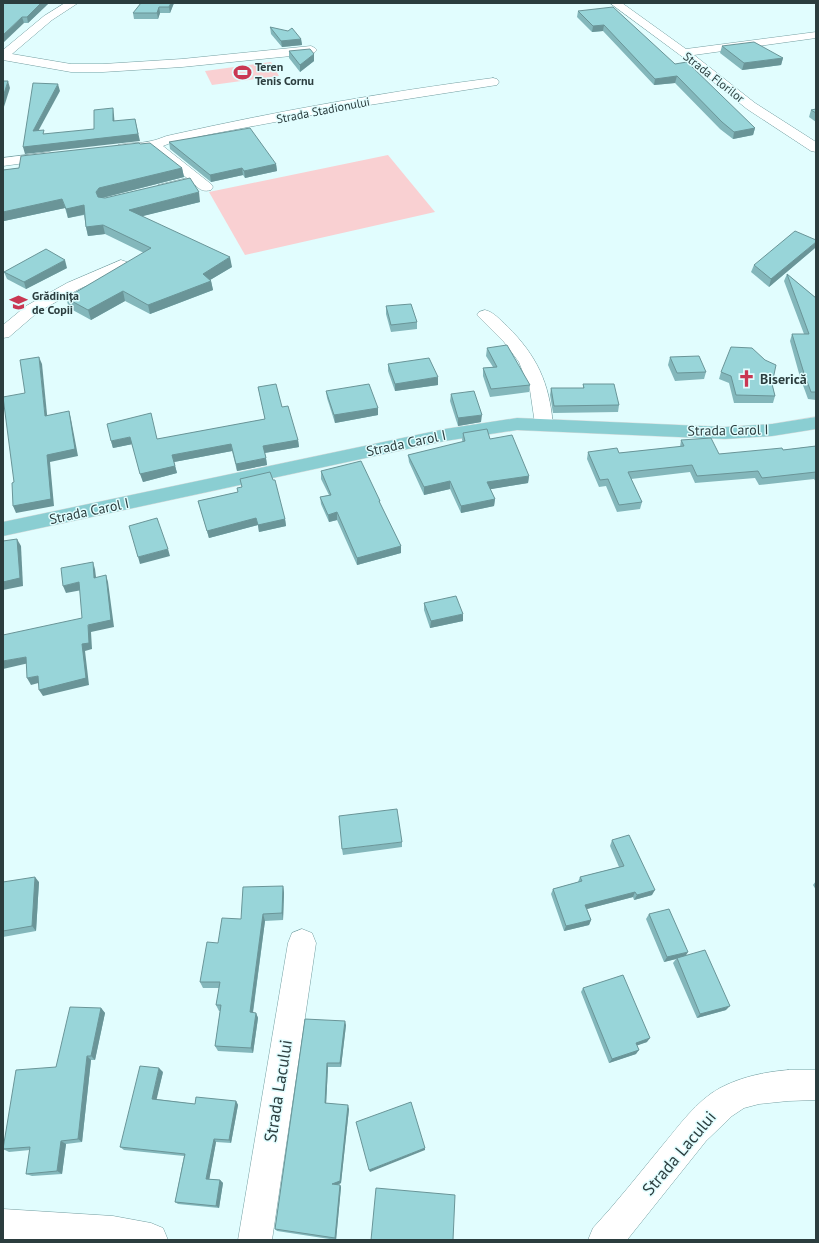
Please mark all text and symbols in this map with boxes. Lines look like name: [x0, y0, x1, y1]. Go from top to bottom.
street label: Strada Florilor: [680, 48, 748, 106]
place label: Teren Tenis Cornu: [255, 59, 314, 88]
sports icon: Teren Tenis Cornu: [232, 63, 252, 83]
street label: Strada Stadionului: [275, 94, 371, 126]
place label: Grădinița de Copii: [32, 288, 79, 317]
school or university icon: Grădinița de Copii: [9, 292, 29, 312]
church icon: Biserică: [737, 369, 757, 389]
place label: Biserică: [760, 370, 807, 388]
street label: Strada Carol I: [687, 420, 769, 440]
street label: Strada Carol I: [365, 426, 447, 460]
street label: Strada Carol I: [48, 494, 130, 528]
street label: Strada Lacului: [259, 1038, 297, 1144]
street label: Strada Lacului: [637, 1106, 721, 1200]

